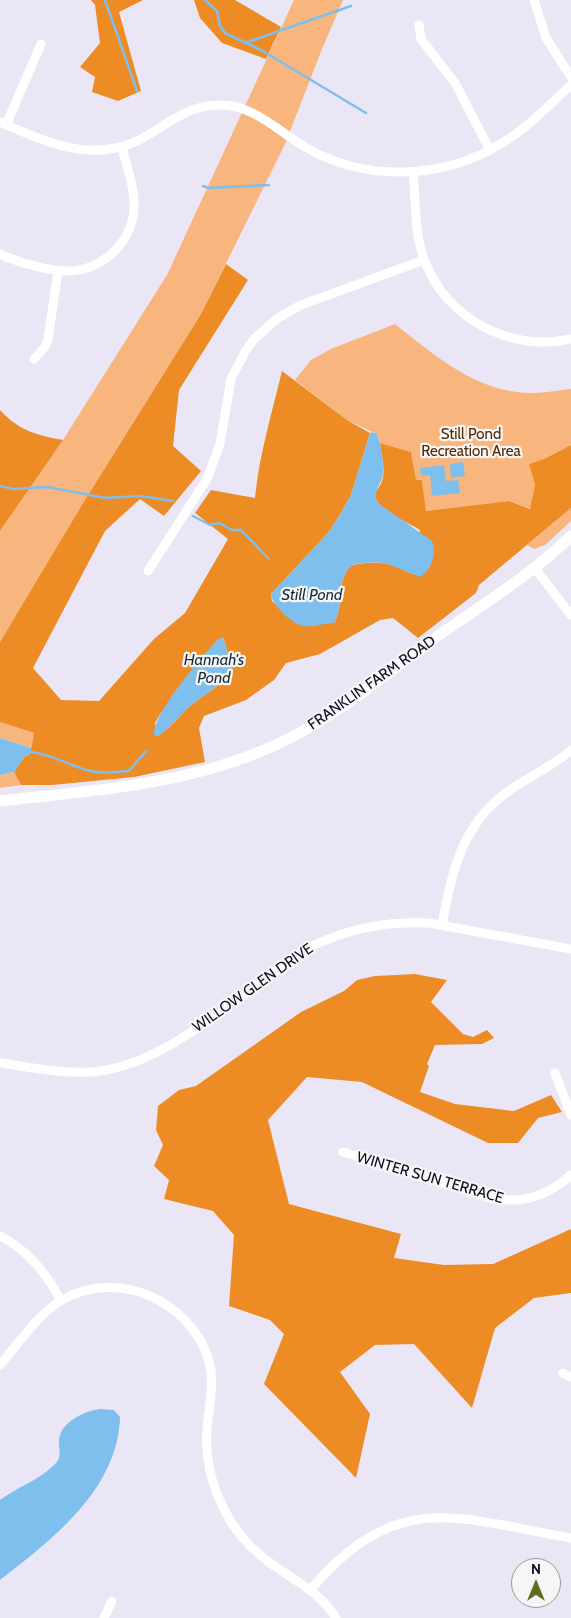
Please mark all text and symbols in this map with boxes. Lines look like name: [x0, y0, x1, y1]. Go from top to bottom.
park label: Still Pond Recreation Area: [421, 426, 521, 461]
water label: Still Pond: [282, 585, 342, 605]
street label: FRANKLIN FARM ROAD: [305, 632, 439, 734]
water label: Hannah's Pond: [184, 650, 244, 688]
street label: WILLOW GLEN DRIVE: [189, 940, 317, 1036]
street label: WINTER SUN TERRACE: [355, 1148, 505, 1208]
north arrow: [511, 1558, 561, 1608]
text: N: [531, 1560, 541, 1578]

